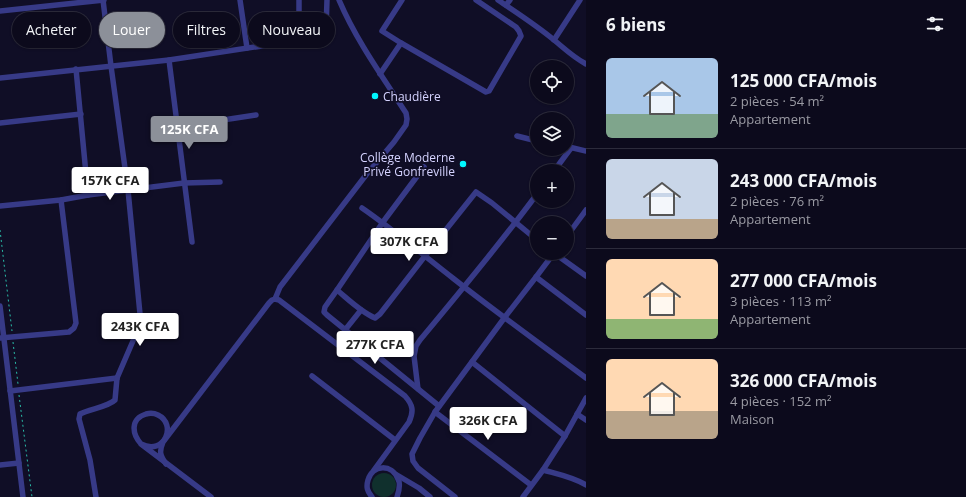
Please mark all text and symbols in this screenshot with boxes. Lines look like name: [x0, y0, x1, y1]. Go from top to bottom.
chip: Acheter: [12, 12, 91, 48]
chip: Louer: [99, 12, 165, 48]
chip: Filtres: [173, 12, 240, 48]
chip: Nouveau: [248, 12, 335, 48]
text: 6 biens: [606, 13, 666, 36]
icon: filters: [924, 13, 946, 35]
map controls: [530, 60, 574, 260]
button: locate: [530, 60, 574, 104]
text: 125 000 CFA/mois: [730, 69, 877, 92]
icon: home: [638, 74, 686, 122]
place label: Chaudière: [383, 88, 441, 105]
marker: Chaudière: [370, 91, 380, 101]
text: 2 pièces · 54 m²: [730, 92, 824, 110]
text: Appartement: [730, 110, 811, 128]
button: layers: [530, 112, 574, 156]
pin: 125K CFA: [148, 116, 230, 150]
text: 125K CFA: [160, 120, 218, 138]
place label: Collège Moderne Privé Gonfreville: [360, 149, 455, 180]
marker: Collège Moderne Privé Gonfreville: [458, 159, 468, 169]
button: +: [530, 164, 574, 208]
pin: 157K CFA: [69, 167, 151, 201]
text: 243 000 CFA/mois: [730, 169, 877, 192]
text: 157K CFA: [81, 171, 139, 189]
icon: home: [638, 175, 686, 223]
text: 2 pièces · 76 m²: [730, 192, 824, 210]
text: Appartement: [730, 210, 811, 228]
button: −: [530, 216, 574, 260]
pin: 307K CFA: [368, 228, 450, 262]
text: 307K CFA: [380, 232, 438, 250]
text: 277 000 CFA/mois: [730, 269, 877, 292]
icon: home: [638, 275, 686, 323]
text: 3 pièces · 113 m²: [730, 292, 831, 310]
text: Appartement: [730, 310, 811, 328]
pin: 243K CFA: [99, 313, 181, 347]
text: 243K CFA: [111, 317, 169, 335]
pin: 277K CFA: [334, 331, 416, 365]
text: 277K CFA: [346, 335, 404, 353]
text: 326 000 CFA/mois: [730, 369, 877, 392]
icon: home: [638, 375, 686, 423]
text: 4 pièces · 152 m²: [730, 392, 831, 410]
pin: 326K CFA: [447, 407, 529, 441]
text: Maison: [730, 410, 774, 428]
text: 326K CFA: [459, 411, 517, 429]

